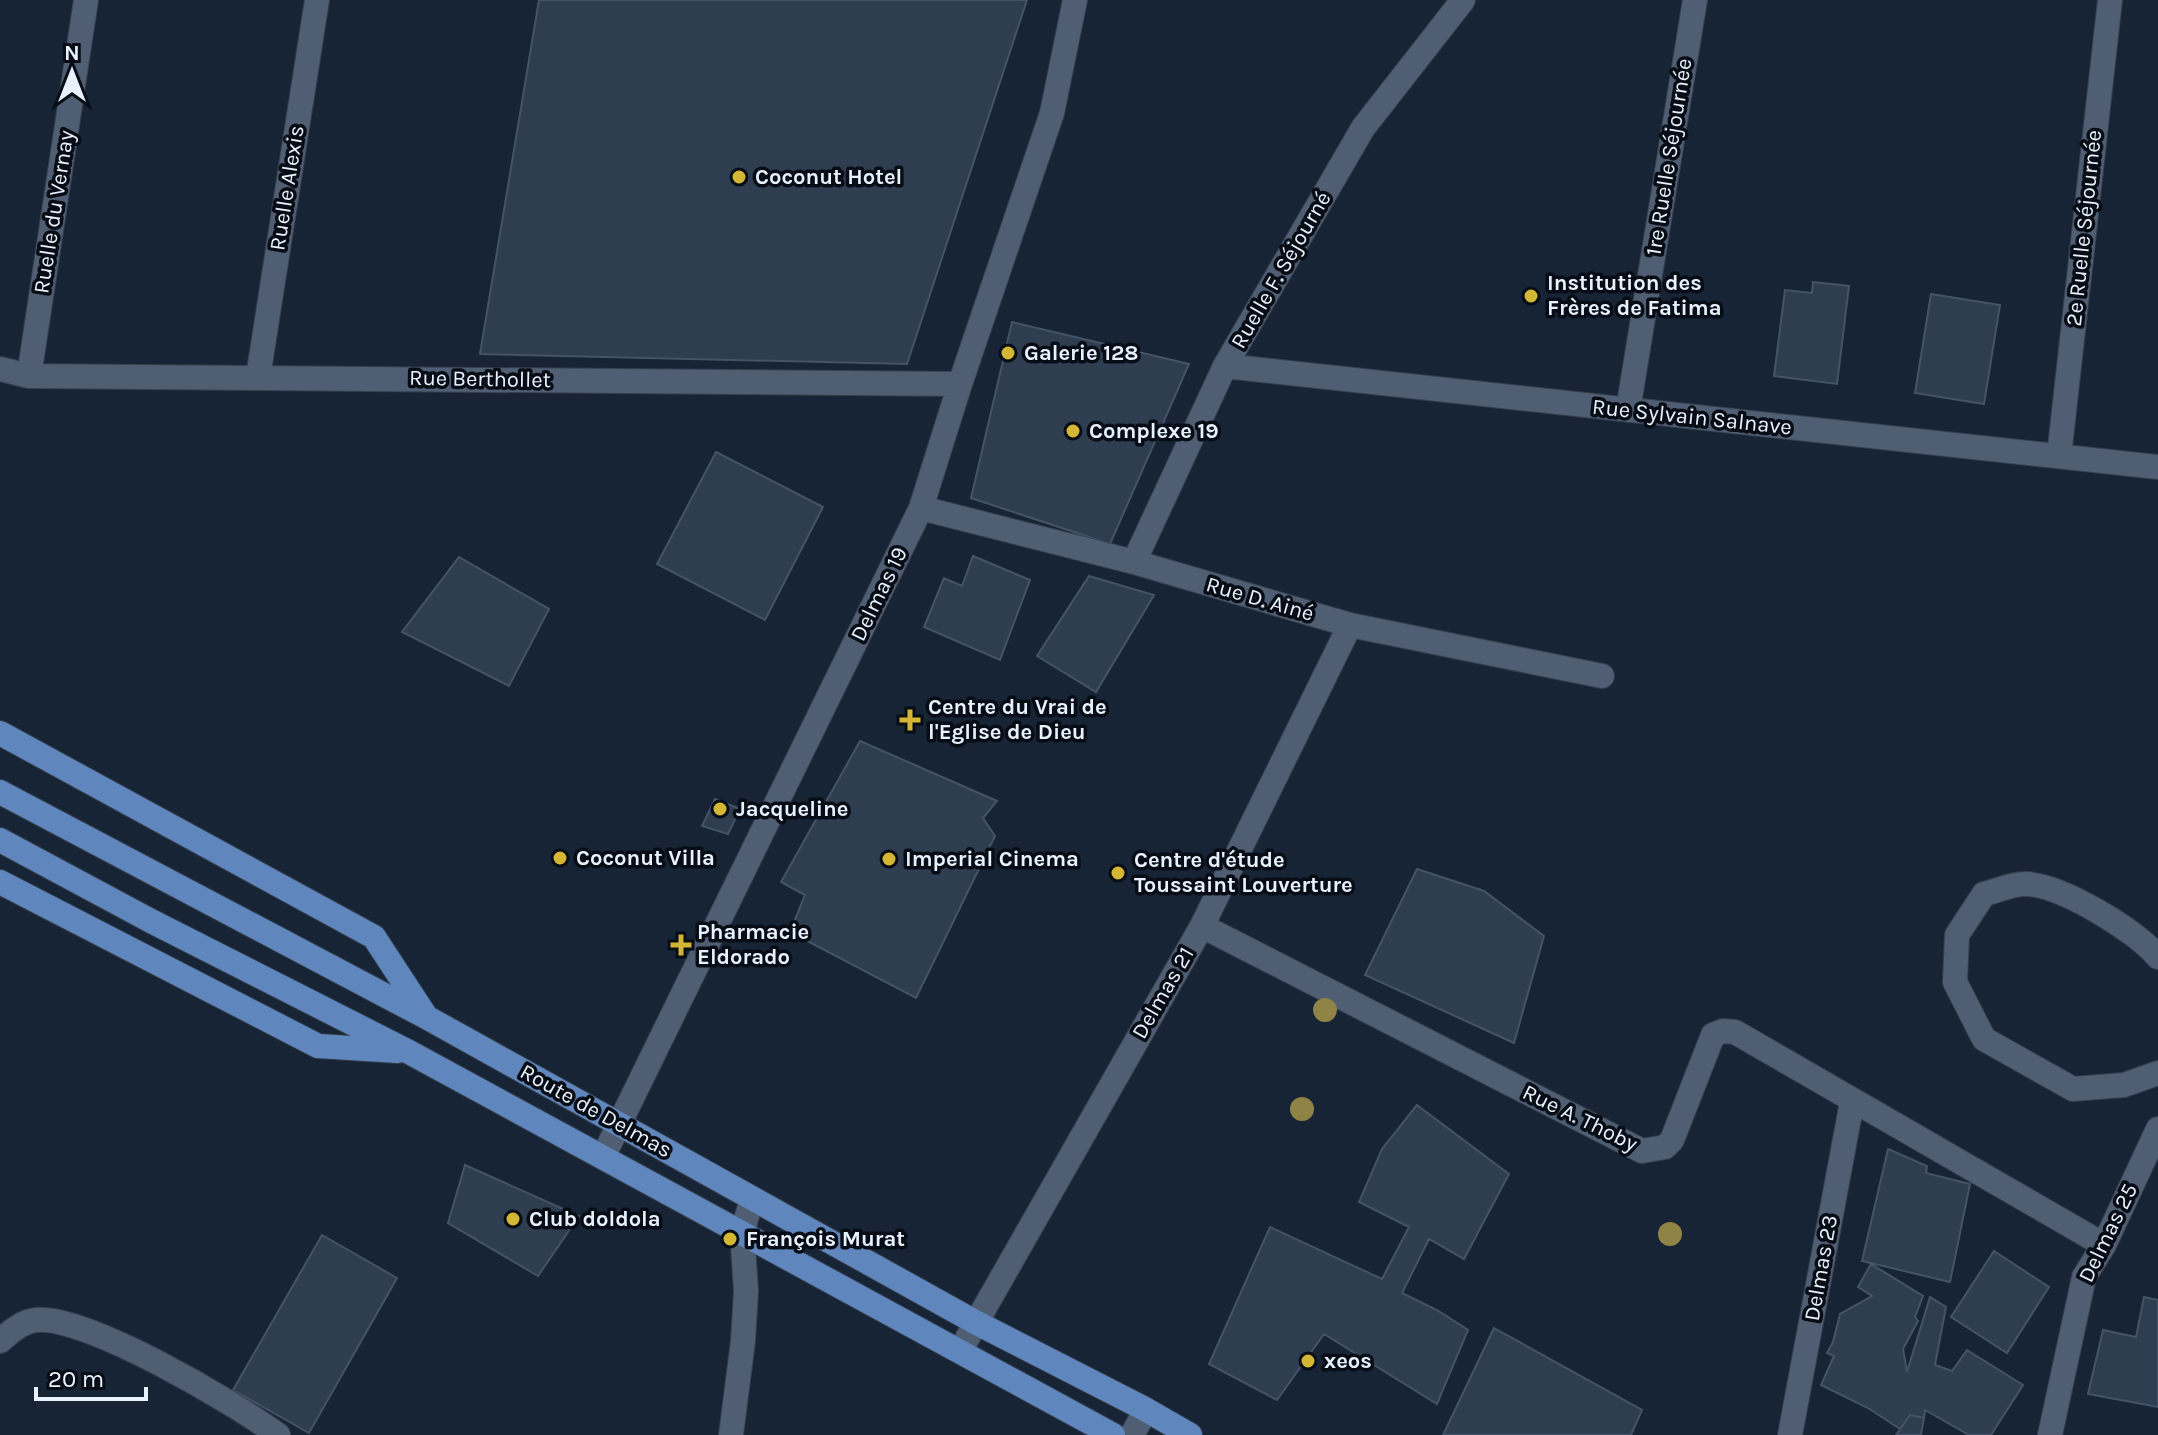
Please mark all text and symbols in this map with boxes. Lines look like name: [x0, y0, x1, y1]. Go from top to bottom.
north arrow: [32, 32, 112, 112]
text: N: [64, 40, 80, 66]
street label: 1re Ruelle Séjournée: [1641, 57, 1697, 257]
street label: Ruelle Alexis: [264, 124, 310, 252]
street label: Ruelle du Vernay: [28, 128, 80, 296]
street label: 2e Ruelle Séjournée: [2061, 129, 2107, 327]
place label: Coconut Hotel: [755, 164, 902, 190]
marker: Coconut Hotel: [730, 168, 748, 186]
street label: Ruelle F. Séjourné: [1225, 187, 1337, 353]
place label: Institution des Frères de Fatima: [1547, 270, 1722, 321]
marker: Institution des Frères de Fatima: [1522, 287, 1540, 305]
place label: Galerie 128: [1024, 340, 1139, 366]
marker: Galerie 128: [999, 344, 1017, 362]
street label: Rue Berthollet: [409, 365, 551, 393]
street label: Rue Sylvain Salnave: [1591, 394, 1793, 440]
place label: Complexe 19: [1089, 418, 1219, 444]
marker: Complexe 19: [1064, 422, 1082, 440]
street label: Delmas 19: [845, 543, 913, 645]
street label: Rue D. Ainé: [1203, 571, 1317, 627]
place label: Centre du Vrai de l'Eglise de Dieu: [928, 694, 1107, 745]
marker: Centre du Vrai de l'Eglise de Dieu: [899, 709, 921, 731]
place label: Jacqueline: [736, 796, 848, 822]
marker: Jacqueline: [711, 800, 729, 818]
place label: Coconut Villa: [576, 845, 715, 871]
place label: Imperial Cinema: [905, 846, 1079, 872]
place label: Centre d'étude Toussaint Louverture: [1134, 847, 1353, 898]
marker: Coconut Villa: [551, 849, 569, 867]
marker: Imperial Cinema: [880, 850, 898, 868]
marker: Centre d'étude Toussaint Louverture: [1109, 864, 1127, 882]
place label: Pharmacie Eldorado: [697, 919, 809, 970]
marker: Pharmacie Eldorado: [672, 936, 690, 954]
street label: Delmas 21: [1126, 943, 1200, 1043]
street label: Route de Delmas: [516, 1059, 676, 1163]
street label: Rue A. Thoby: [1518, 1079, 1642, 1157]
street label: Delmas 25: [2073, 1179, 2143, 1287]
place label: Club doldola: [529, 1206, 661, 1232]
marker: Club doldola: [504, 1210, 522, 1228]
street label: Delmas 23: [1799, 1213, 1843, 1323]
place label: François Murat: [746, 1226, 905, 1252]
marker: François Murat: [721, 1230, 739, 1248]
place label: xeos: [1324, 1348, 1372, 1374]
scale bar: [36, 1351, 146, 1401]
marker: xeos: [1299, 1352, 1317, 1370]
text: 20 m: [48, 1365, 104, 1393]

